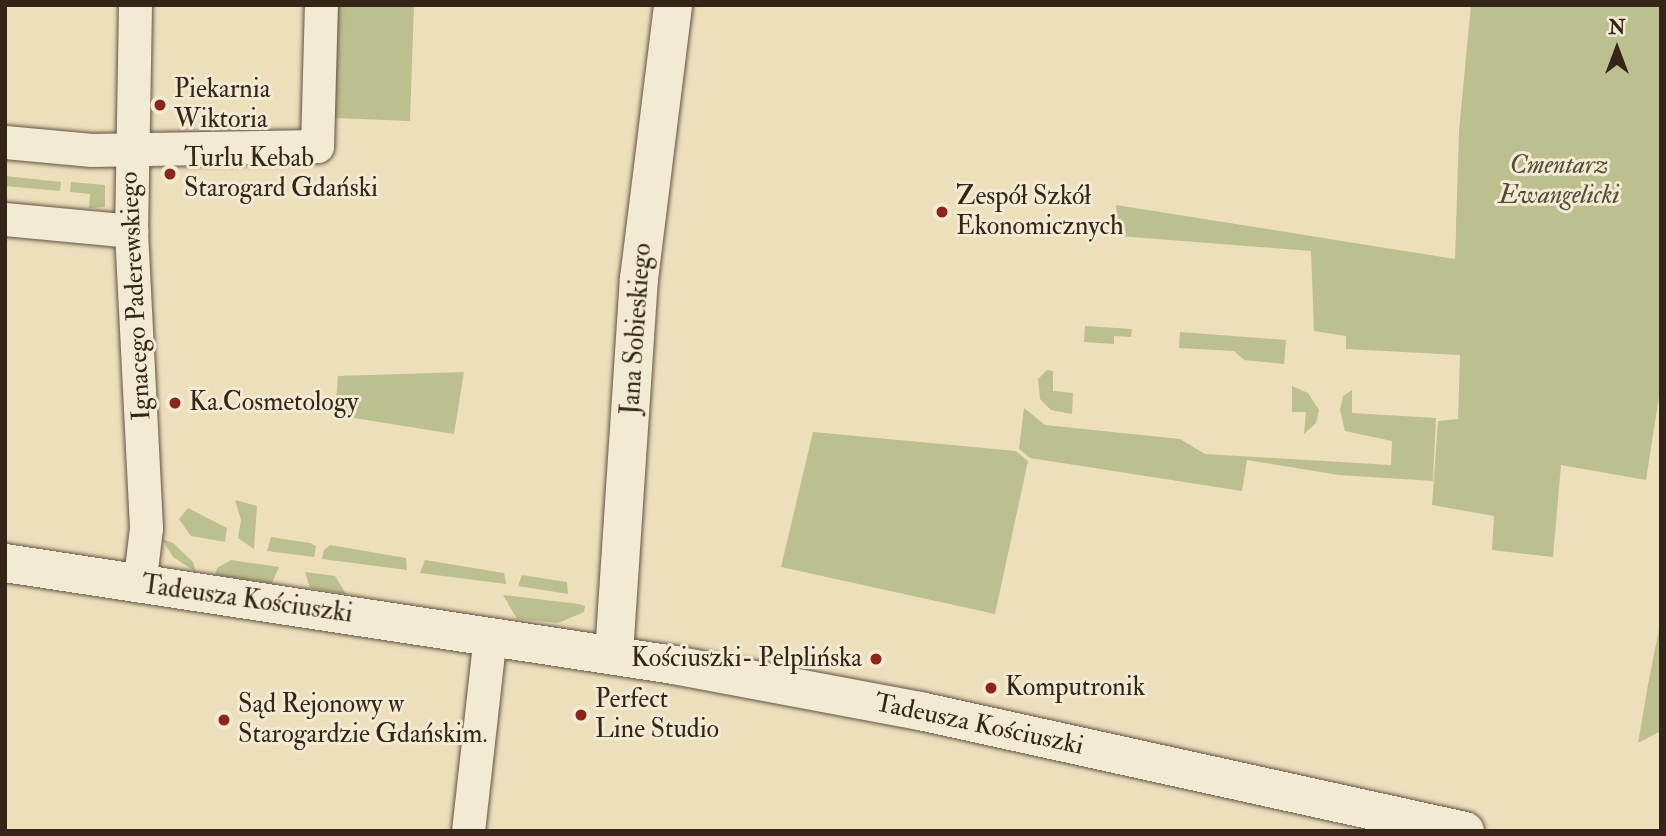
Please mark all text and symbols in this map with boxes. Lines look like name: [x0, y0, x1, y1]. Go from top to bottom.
north arrow: [1582, 14, 1652, 84]
text: N: [1608, 16, 1626, 40]
place label: Piekarnia Wiktoria: [174, 74, 270, 136]
marker: Piekarnia Wiktoria: [152, 97, 168, 113]
place label: Turlu Kebab Starogard Gdański: [184, 143, 378, 204]
park label: Cmentarz Ewangelicki: [1498, 150, 1620, 212]
marker: Turlu Kebab Starogard Gdański: [162, 166, 178, 182]
street label: Ignacego Paderewskiego: [114, 171, 158, 421]
place label: Zespół Szkół Ekonomicznych: [956, 181, 1124, 242]
marker: Zespół Szkół Ekonomicznych: [934, 204, 950, 220]
street label: Jana Sobieskiego: [615, 242, 659, 416]
place label: Ka.Cosmetology: [189, 387, 358, 419]
marker: Ka.Cosmetology: [167, 395, 183, 411]
street label: Tadeusza Kościuszki: [140, 570, 354, 630]
place label: Kościuszki- Pelplińska: [631, 643, 862, 675]
marker: Kościuszki- Pelplińska: [868, 651, 884, 667]
place label: Komputronik: [1005, 672, 1145, 704]
marker: Komputronik: [983, 680, 999, 696]
place label: Perfect Line Studio: [595, 684, 719, 746]
street label: Tadeusza Kościuszki: [872, 688, 1086, 762]
place label: Sąd Rejonowy w Starogardzie Gdańskim.: [238, 689, 487, 750]
marker: Perfect Line Studio: [573, 707, 589, 723]
marker: Sąd Rejonowy w Starogardzie Gdańskim.: [216, 712, 232, 728]

